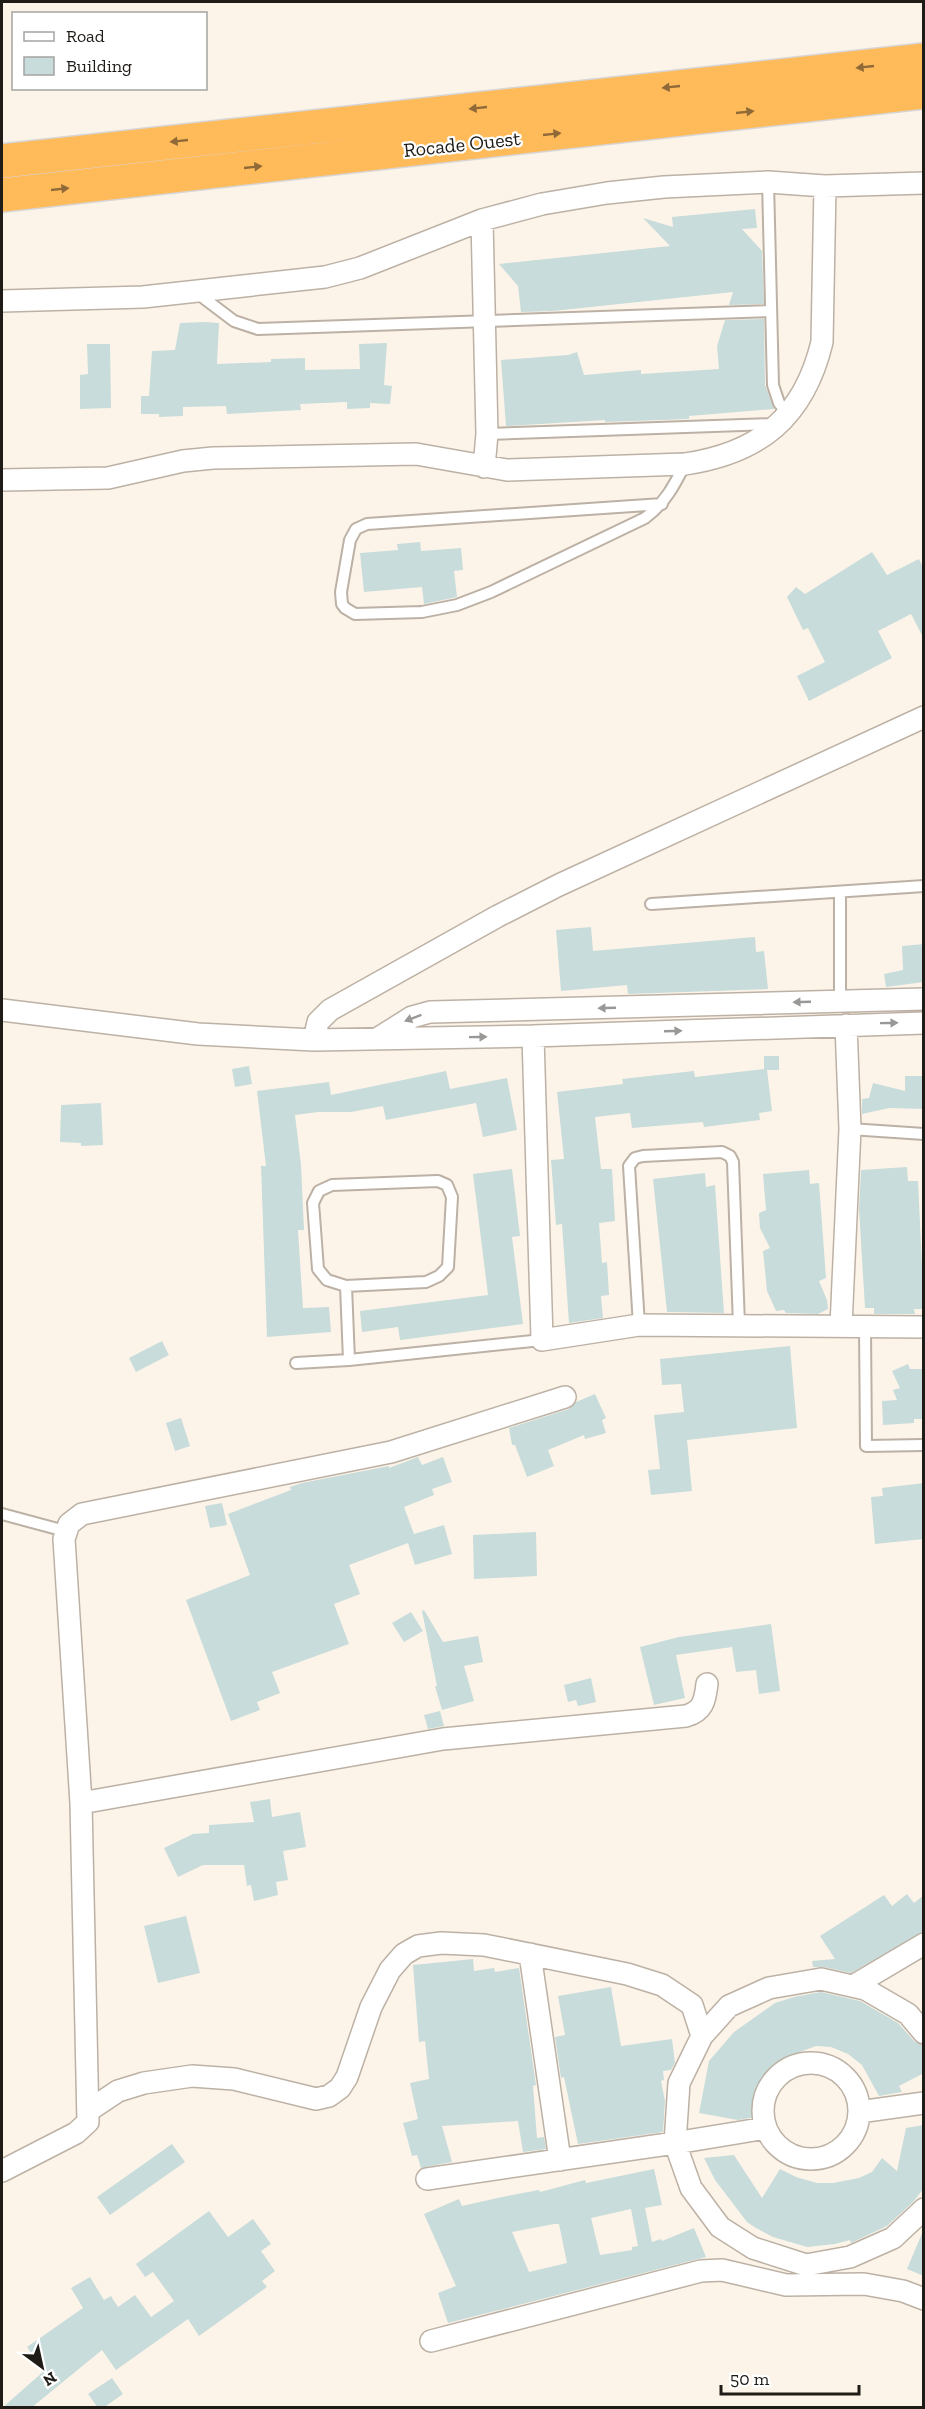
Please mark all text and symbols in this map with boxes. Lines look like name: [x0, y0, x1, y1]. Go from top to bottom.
legend: [12, 12, 207, 90]
text: Road: [66, 25, 105, 47]
text: Building: [66, 55, 132, 77]
one-way arrow: [856, 62, 875, 72]
one-way arrow: [662, 82, 681, 92]
one-way arrow: [468, 103, 487, 113]
one-way arrow: [736, 107, 755, 117]
street label: Rocade Ouest: [402, 126, 522, 162]
one-way arrow: [542, 129, 561, 139]
one-way arrow: [170, 137, 189, 146]
one-way arrow: [244, 162, 263, 172]
one-way arrow: [50, 184, 69, 194]
one-way arrow: [793, 998, 812, 1007]
one-way arrow: [598, 1003, 617, 1012]
one-way arrow: [404, 1013, 422, 1023]
one-way arrow: [879, 1019, 898, 1028]
one-way arrow: [663, 1026, 682, 1035]
one-way arrow: [468, 1032, 487, 1042]
north arrow: [12, 2337, 72, 2397]
scale bar: [721, 2358, 859, 2396]
text: N: [40, 2368, 60, 2390]
text: 50 m: [730, 2368, 770, 2390]

